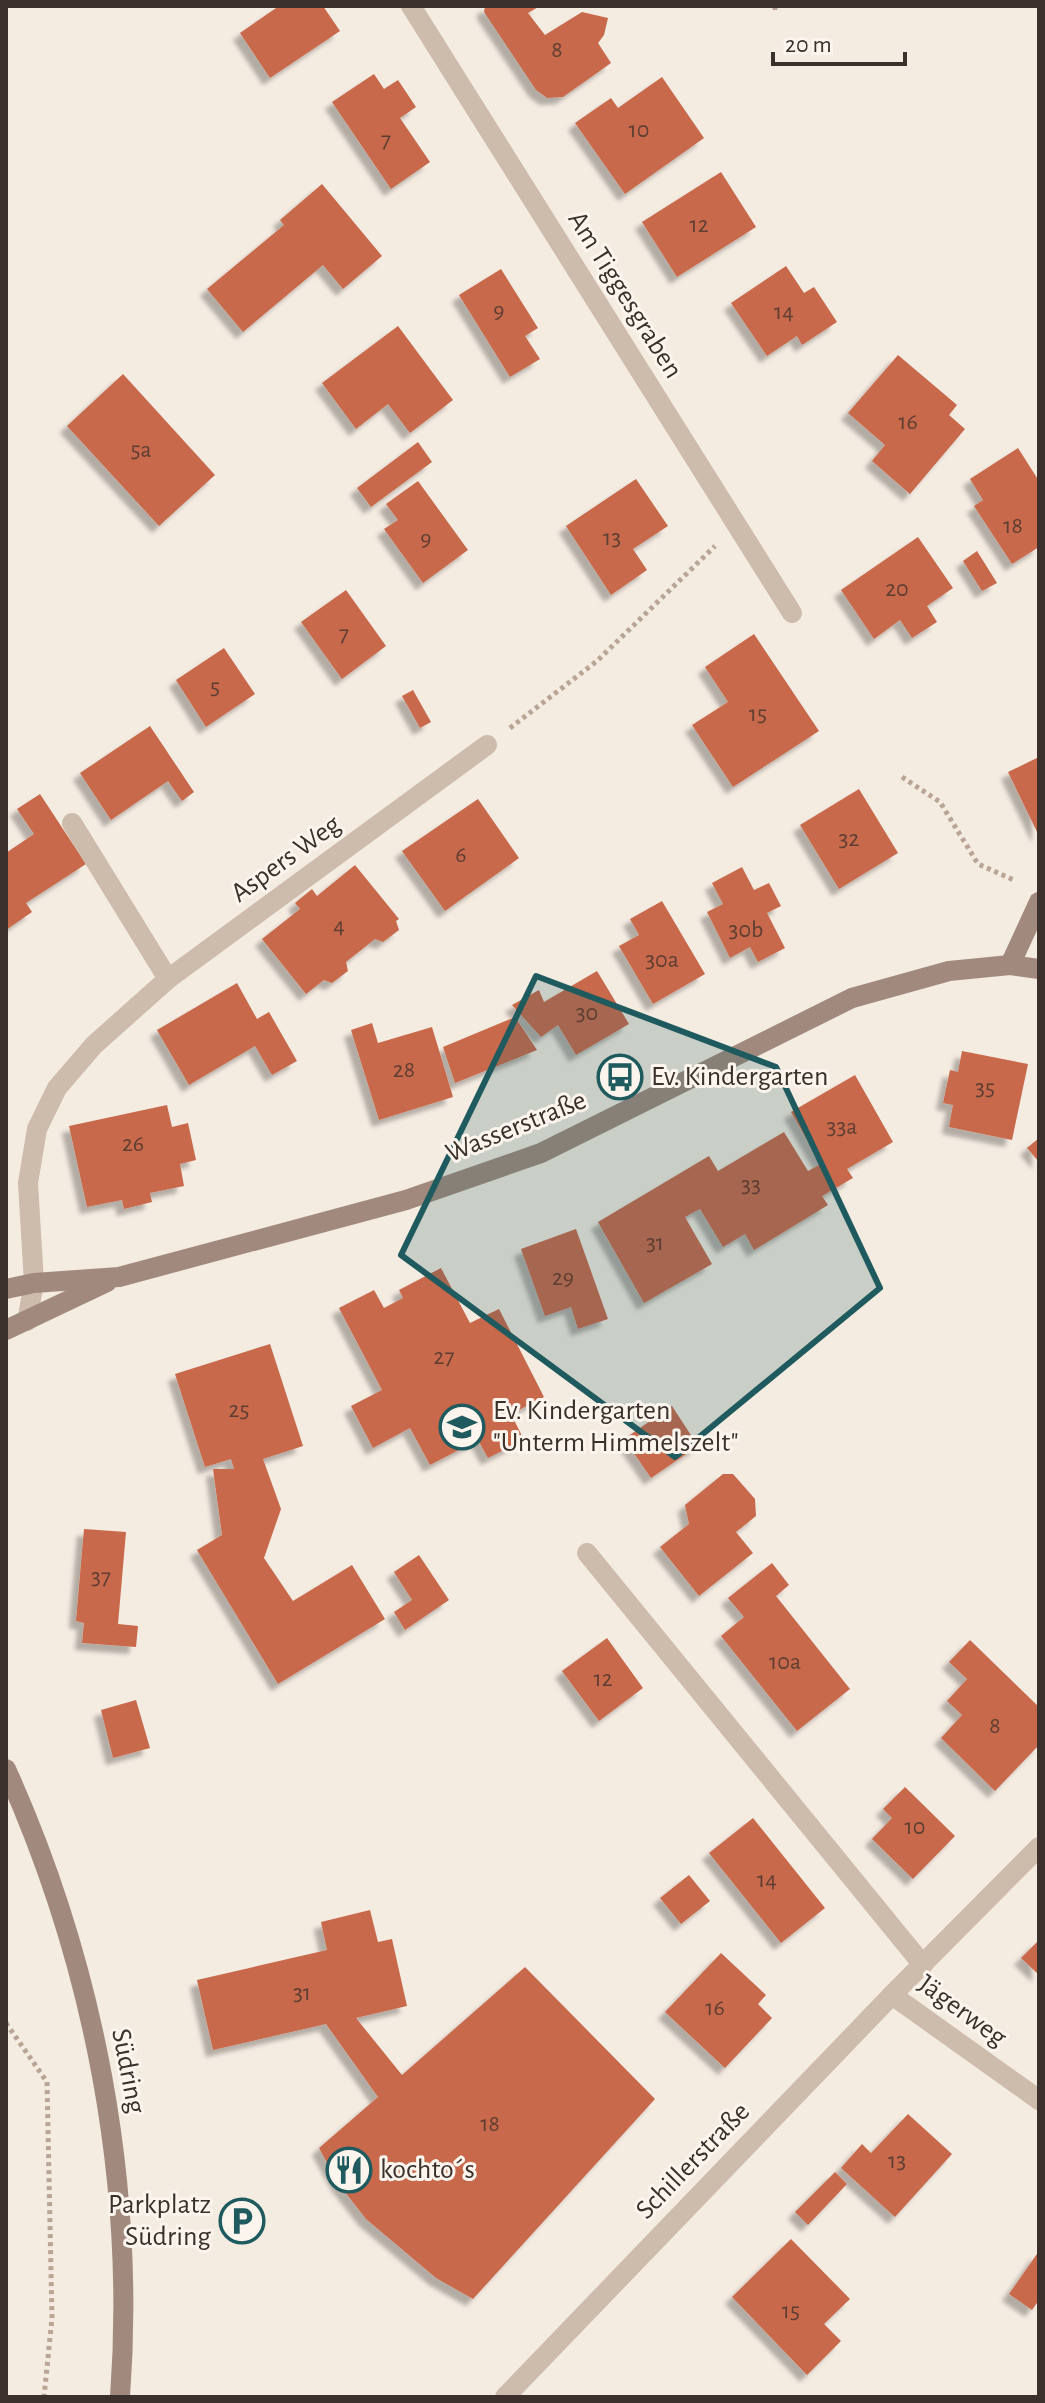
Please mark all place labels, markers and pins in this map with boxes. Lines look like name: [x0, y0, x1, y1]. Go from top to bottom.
bus stop icon: Ev. Kindergarten: [596, 1053, 644, 1101]
place label: Ev. Kindergarten: [651, 1063, 828, 1091]
place label: Ev. Kindergarten "Unterm Himmelszelt": [493, 1397, 739, 1457]
school or university icon: Ev. Kindergarten "Unterm Himmelszelt": [438, 1403, 486, 1451]
restaurant icon: kochto´s: [325, 2146, 373, 2194]
place label: kochto´s: [380, 2156, 475, 2184]
place label: Parkplatz Südring: [108, 2191, 211, 2251]
parking icon: Parkplatz Südring: [218, 2197, 266, 2245]

